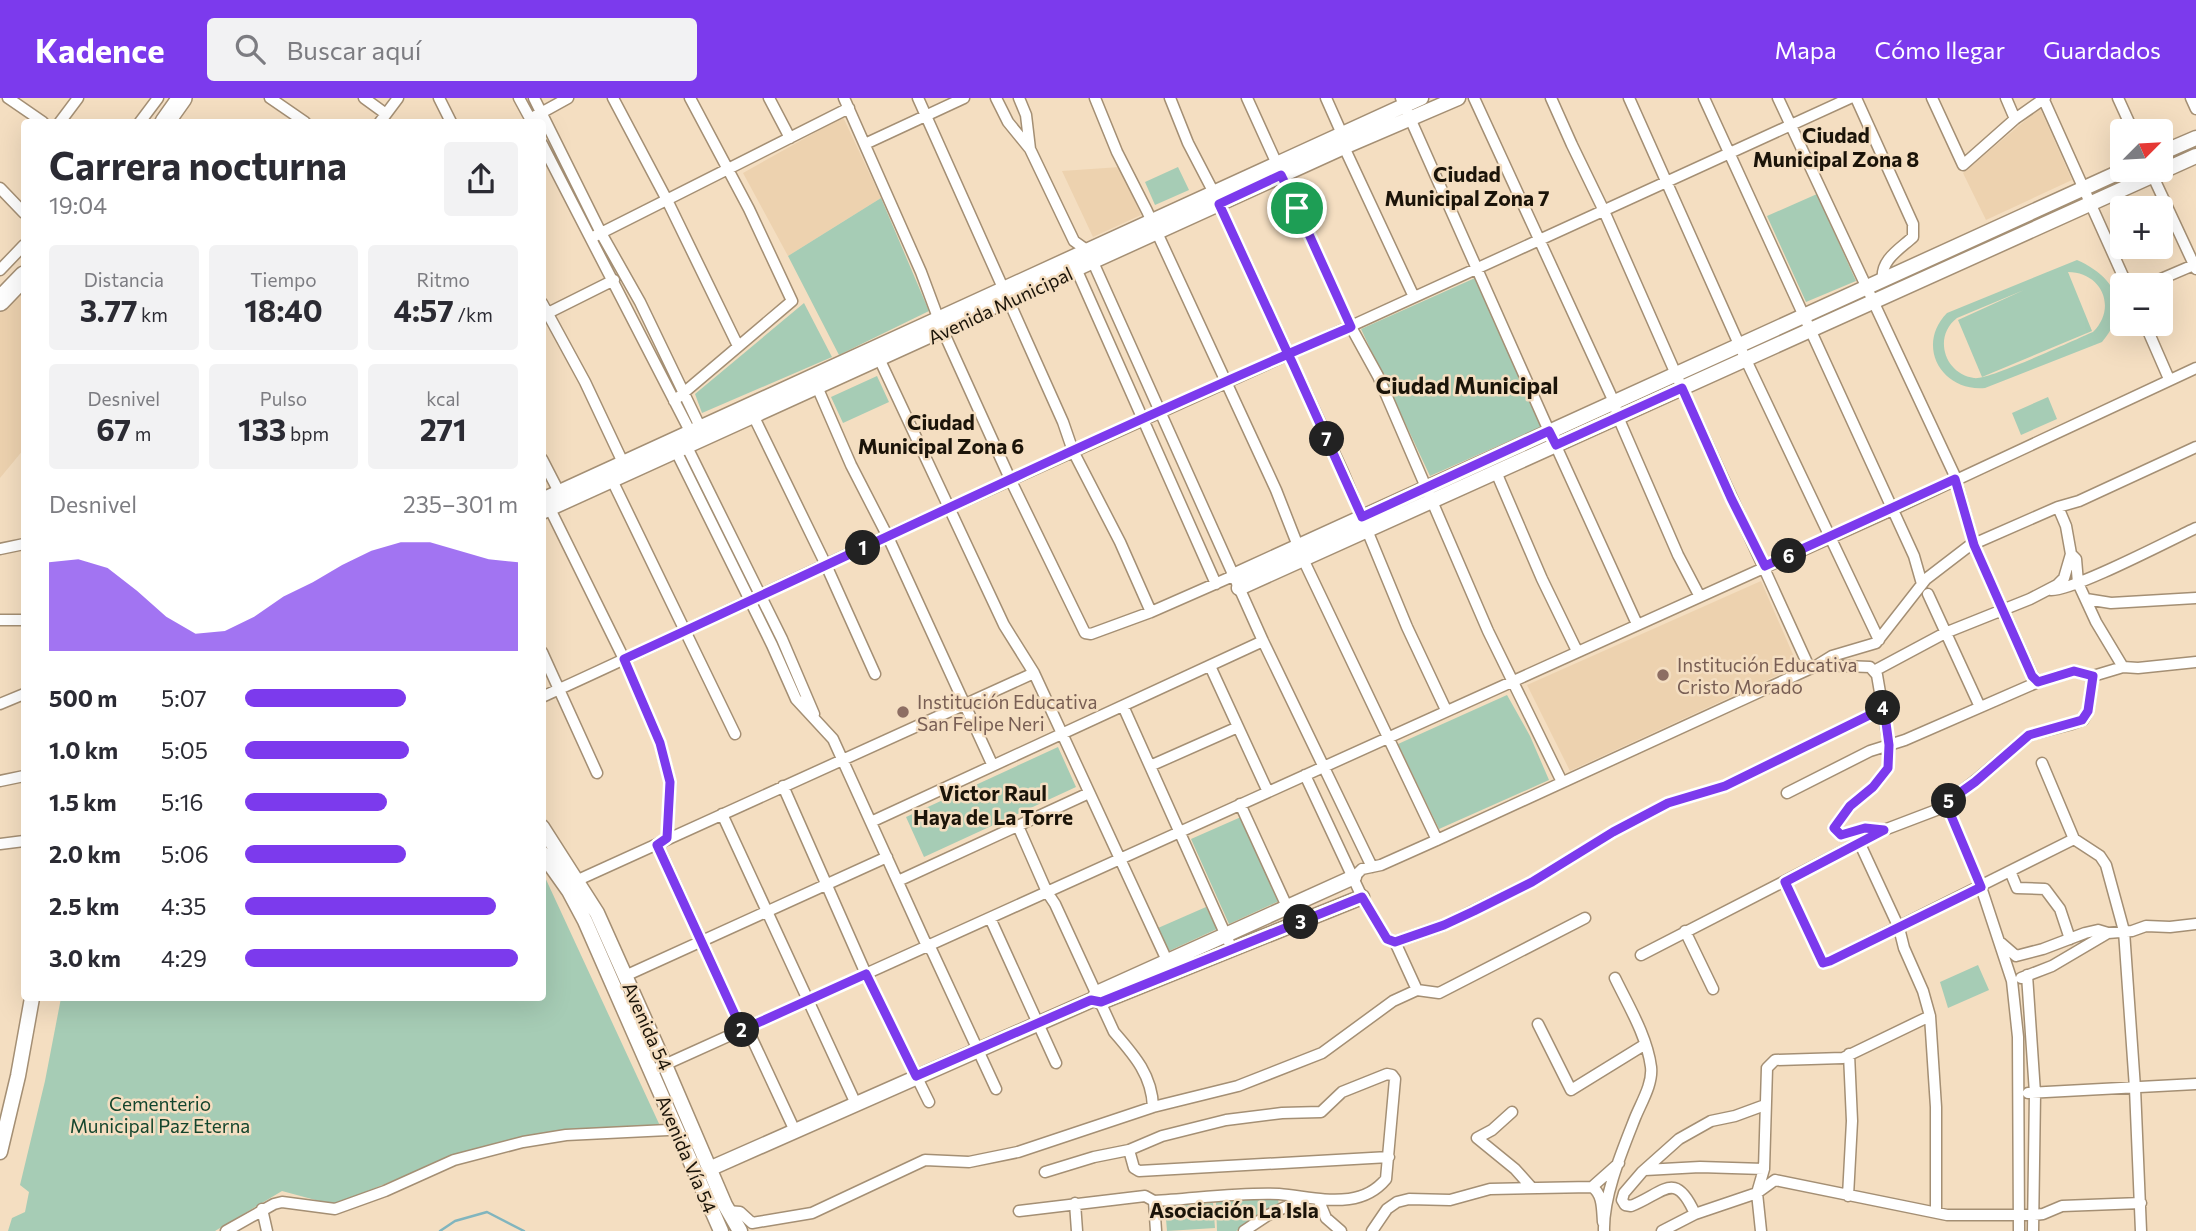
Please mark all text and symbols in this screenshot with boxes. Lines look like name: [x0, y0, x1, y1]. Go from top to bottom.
search box: [207, 18, 697, 81]
text: Kadence: [35, 29, 165, 70]
icon: search: [231, 30, 269, 68]
text: Buscar aquí: [287, 34, 422, 65]
text: Mapa: [1774, 35, 1837, 64]
text: Cómo llegar: [1875, 35, 2005, 64]
text: Guardados: [2043, 35, 2161, 64]
north arrow: [2110, 119, 2174, 182]
map controls: [2110, 119, 2173, 336]
district label: Ciudad Municipal Zona 8: [1753, 122, 1919, 171]
text: Carrera nocturna: [49, 141, 347, 188]
button: share: [444, 142, 518, 216]
district label: Ciudad Municipal Zona 7: [1384, 161, 1550, 210]
pin: [1267, 178, 1327, 238]
icon: arrive: [1278, 189, 1316, 227]
text: 19:04: [49, 191, 107, 219]
button: +: [2110, 196, 2173, 259]
street label: Avenida Municipal: [924, 261, 1076, 349]
text: Distancia: [84, 268, 164, 291]
text: Tiempo: [250, 268, 317, 291]
text: Ritmo: [416, 268, 470, 291]
button: −: [2110, 273, 2173, 336]
text: 3.77: [80, 291, 137, 328]
text: 18:40: [244, 291, 323, 328]
text: 4:57: [394, 291, 454, 328]
text: km: [137, 303, 168, 326]
text: /km: [454, 303, 493, 326]
district label: Ciudad Municipal: [1375, 371, 1559, 399]
text: Desnivel: [87, 387, 160, 410]
text: Pulso: [260, 387, 307, 410]
text: kcal: [426, 387, 460, 410]
district label: Ciudad Municipal Zona 6: [858, 409, 1024, 458]
text: 67: [96, 410, 131, 447]
text: 133: [238, 410, 286, 447]
text: 271: [420, 410, 467, 447]
text: m: [131, 422, 151, 445]
text: bpm: [286, 422, 329, 445]
pin: 7: [1310, 422, 1344, 456]
text: 7: [1321, 427, 1332, 450]
text: Desnivel: [49, 490, 137, 518]
text: 235–301 m: [403, 490, 518, 518]
pin: 1: [846, 531, 880, 566]
text: 1: [858, 536, 867, 559]
pin: 6: [1772, 538, 1806, 574]
text: 6: [1783, 544, 1794, 567]
place label: Institución Educativa Cristo Morado: [1677, 653, 1857, 698]
marker: Institución Educativa Cristo Morado: [1655, 667, 1671, 683]
text: 500 m: [49, 684, 117, 712]
text: 5:07: [161, 684, 207, 712]
place label: Institución Educativa San Felipe Neri: [917, 690, 1097, 735]
pin: 4: [1866, 690, 1900, 726]
text: 4: [1877, 696, 1888, 719]
marker: Institución Educativa San Felipe Neri: [895, 704, 911, 720]
text: 1.0 km: [49, 736, 118, 764]
text: 5:05: [161, 736, 208, 764]
district label: Victor Raul Haya de La Torre: [913, 780, 1073, 829]
pin: 5: [1932, 784, 1966, 818]
text: 1.5 km: [49, 788, 117, 816]
text: 5:16: [161, 788, 203, 816]
text: 5: [1943, 789, 1954, 812]
text: 2.0 km: [49, 840, 121, 868]
text: 5:06: [161, 840, 209, 868]
text: 2.5 km: [49, 892, 119, 920]
text: 4:35: [161, 892, 207, 920]
pin: 3: [1284, 904, 1318, 940]
text: 3: [1295, 910, 1306, 933]
text: 3.0 km: [49, 944, 121, 972]
text: 4:29: [161, 944, 207, 972]
street label: Avenida 54: [618, 978, 678, 1074]
pin: 2: [724, 1012, 760, 1048]
text: 2: [736, 1018, 747, 1041]
park label: Cementerio Municipal Paz Eterna: [70, 1092, 250, 1137]
street label: Avenida Vía 54: [652, 1092, 722, 1216]
district label: Asociación La Isla: [1149, 1197, 1319, 1222]

